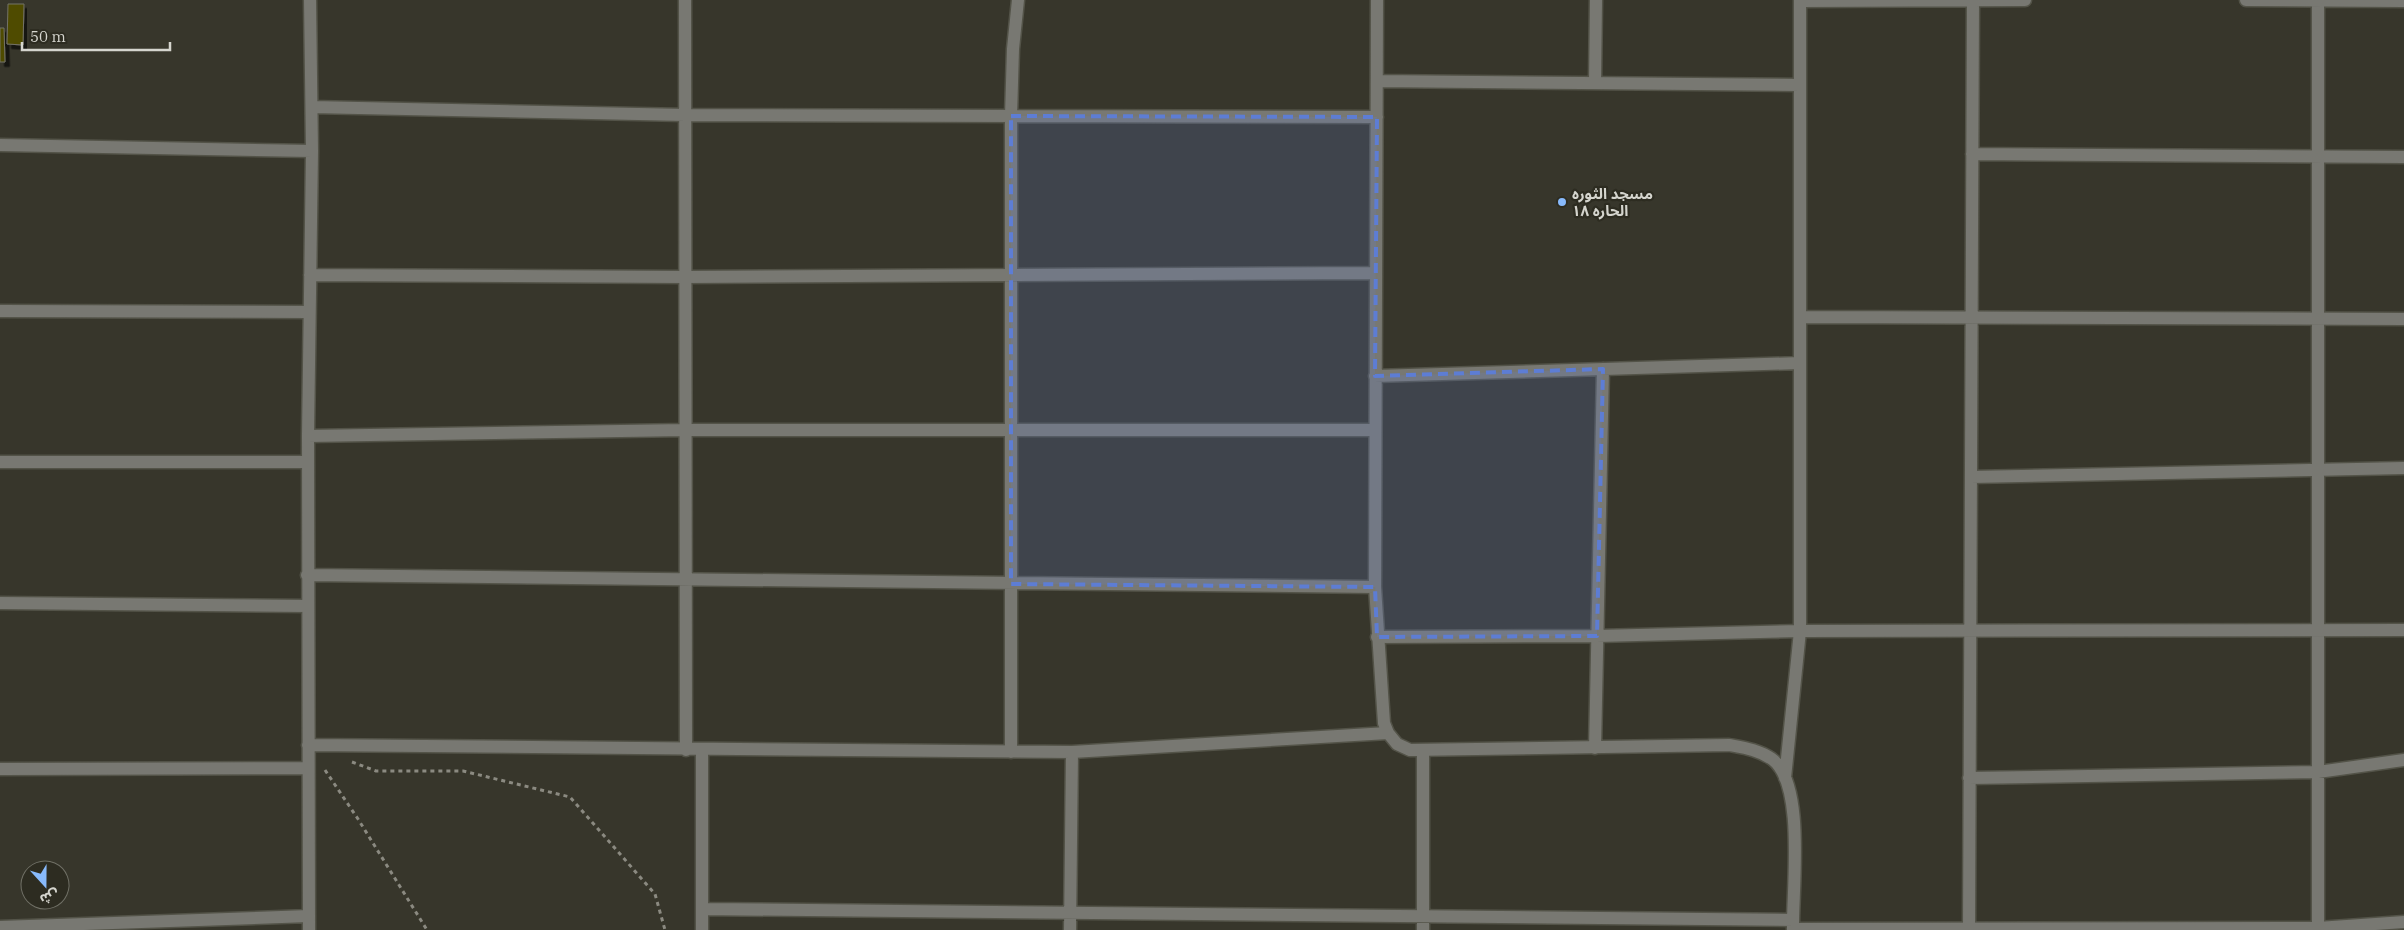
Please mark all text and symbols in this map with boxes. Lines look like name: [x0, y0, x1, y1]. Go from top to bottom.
scale bar: [22, 20, 170, 52]
text: 50 m: [30, 27, 66, 46]
place label: مسجد الثوره الحاره ١٨: [1572, 184, 1653, 220]
marker: مسجد الثوره الحاره ١٨: [1556, 196, 1568, 208]
north arrow: [20, 860, 70, 910]
text: ش: [37, 885, 62, 909]

